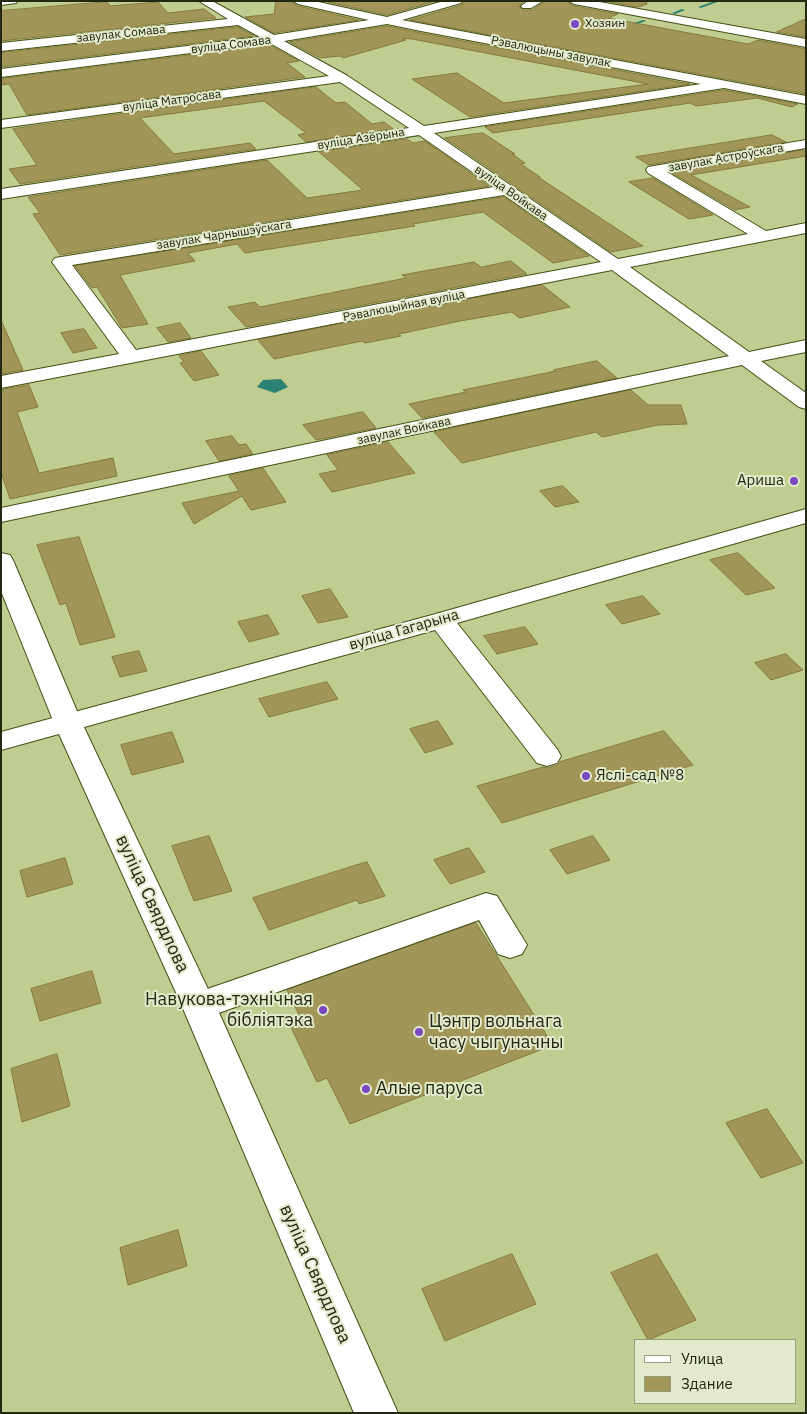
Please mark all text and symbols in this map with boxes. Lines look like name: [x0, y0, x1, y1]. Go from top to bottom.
place label: Хозяин: [585, 17, 625, 31]
marker: Хозяин: [569, 18, 581, 30]
street label: завулак Сомава: [76, 22, 166, 46]
street label: вуліца Сомава: [190, 33, 272, 57]
street label: Рэвалюцыны завулак: [490, 33, 612, 71]
street label: вуліца Матросава: [122, 87, 222, 115]
street label: вуліца Азёрына: [316, 125, 406, 153]
street label: завулак Астроўскага: [667, 141, 785, 175]
street label: вуліца Войкава: [472, 162, 550, 224]
street label: завулак Чарнышэўскага: [156, 217, 292, 253]
street label: Рэвалюцыйная вуліца: [342, 287, 466, 325]
street label: завулак Войкава: [356, 414, 452, 448]
place label: Ариша: [737, 472, 784, 490]
marker: Ариша: [788, 475, 800, 487]
street label: вуліца Гагарына: [347, 606, 461, 654]
place label: Яслі-сад №8: [596, 767, 684, 785]
marker: Яслі-сад №8: [580, 770, 592, 782]
street label: вуліца Свярдлова: [111, 832, 193, 976]
place label: Навукова-тэхнічная бібліятэка: [145, 989, 313, 1032]
marker: Навукова-тэхнічная бібліятэка: [317, 1004, 329, 1016]
place label: Цэнтр вольнага часу чыгуначны: [429, 1011, 564, 1054]
marker: Цэнтр вольнага часу чыгуначны: [413, 1026, 425, 1038]
place label: Алые паруса: [376, 1078, 483, 1100]
marker: Алые паруса: [360, 1083, 372, 1095]
street label: вуліца Свярдлова: [275, 1201, 355, 1347]
legend: [634, 1339, 797, 1404]
text: Улица: [681, 1349, 723, 1368]
text: Здание: [681, 1374, 733, 1393]

